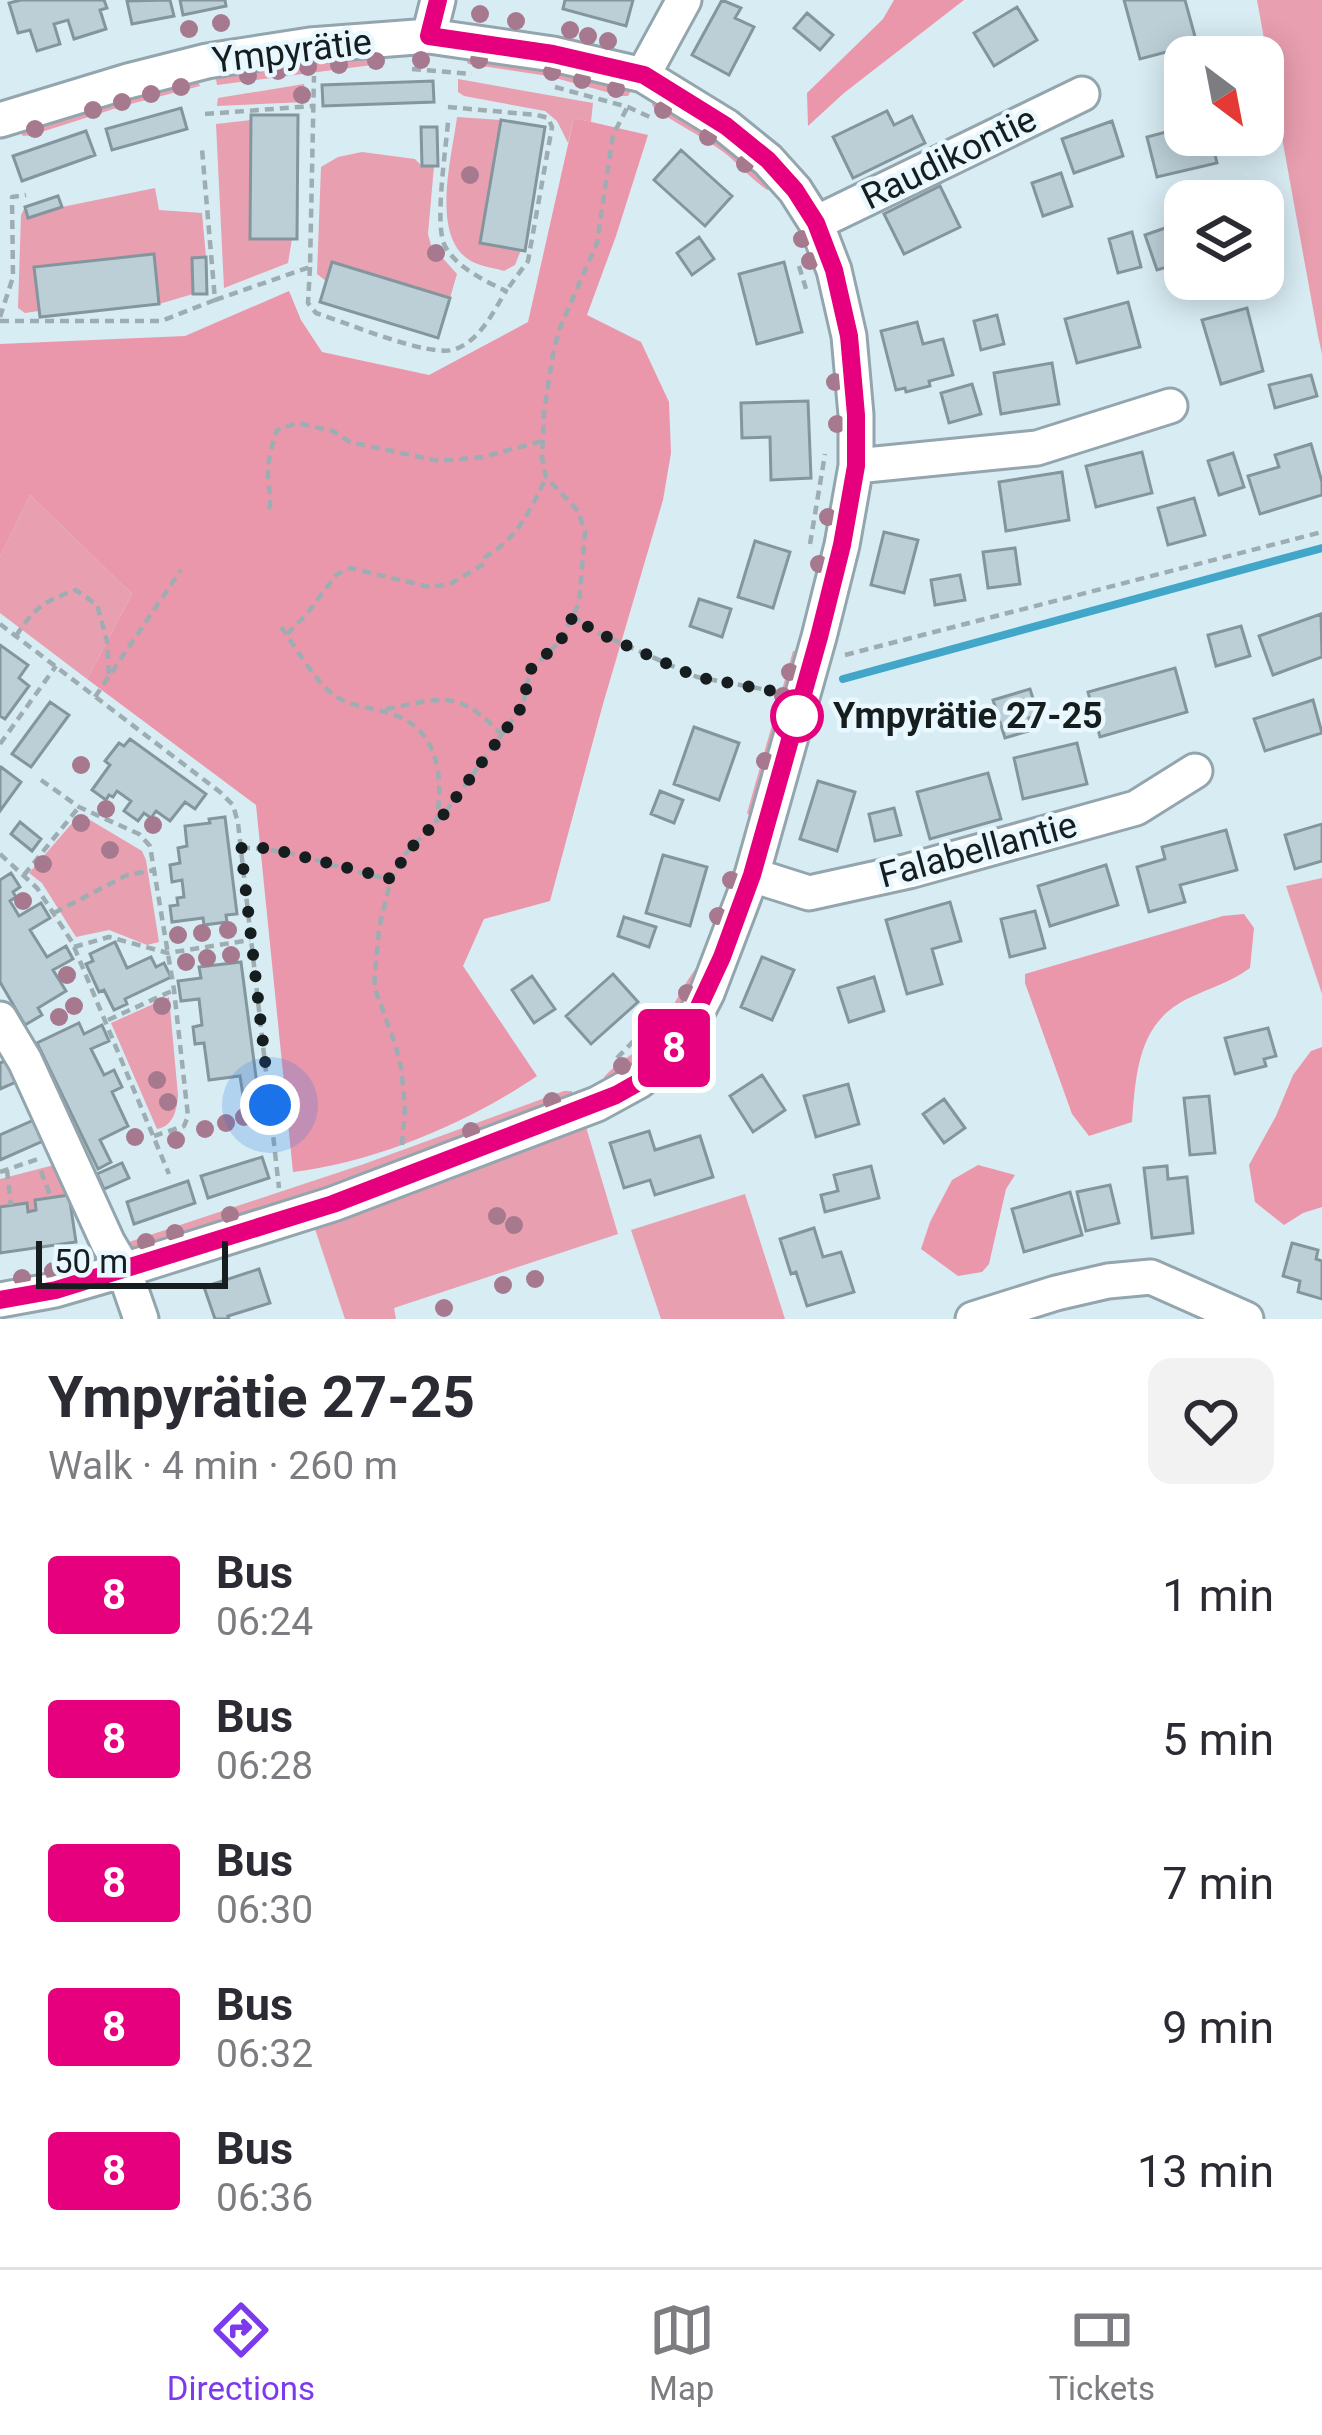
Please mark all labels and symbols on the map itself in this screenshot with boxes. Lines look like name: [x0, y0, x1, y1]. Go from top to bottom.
street label: Ympyrätie: [210, 20, 374, 82]
north arrow: [1164, 36, 1284, 156]
street label: Raudikontie: [855, 98, 1043, 218]
marker: Ympyrätie 27-25: [772, 691, 822, 741]
place label: Ympyrätie 27-25: [833, 695, 1103, 737]
street label: Falabellantie: [874, 803, 1082, 897]
line badge: 8: [635, 1009, 713, 1087]
your location: [240, 1075, 300, 1135]
scale bar: [36, 1235, 228, 1288]

